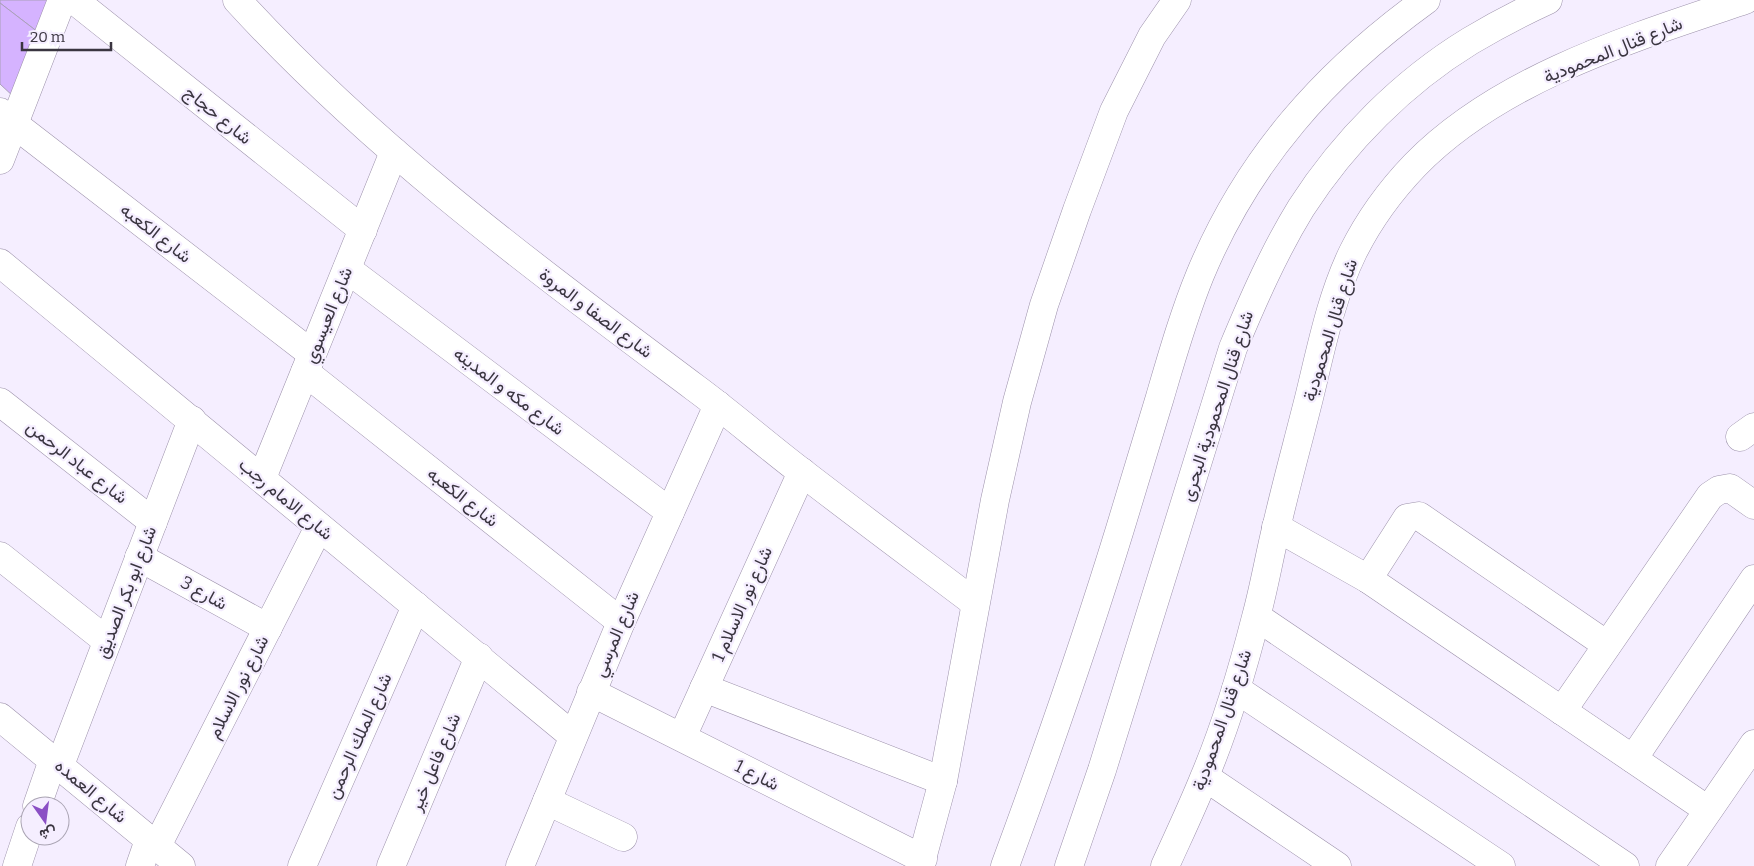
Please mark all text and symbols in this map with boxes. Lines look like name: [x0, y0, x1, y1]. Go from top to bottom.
street label: شارع قنال المحمودية: [1540, 12, 1686, 89]
scale bar: [22, 20, 111, 52]
text: 20 m: [30, 28, 66, 46]
street label: شارع حجاج: [179, 81, 256, 150]
street label: شارع الكعبه: [115, 198, 196, 268]
street label: شارع قنال المحمودية: [1298, 256, 1363, 404]
street label: شارع الصفا و المروة: [534, 263, 657, 364]
street label: شارع العيسوي: [299, 264, 361, 368]
street label: شارع قنال المحمودية البحرى: [1176, 308, 1259, 504]
street label: شارع مكه و المدينه: [449, 342, 569, 441]
street label: شارع عباد الرحمن: [21, 416, 132, 509]
street label: شارع الامام رجب: [234, 453, 338, 546]
street label: شارع الكعبه: [422, 462, 503, 532]
street label: شارع ابو بكر الصديق: [91, 523, 162, 662]
street label: شارع نور الاسلام 1: [707, 543, 778, 665]
street label: شارع 3: [176, 571, 231, 616]
street label: شارع المرسي: [588, 588, 648, 682]
street label: شارع نور الاسلام: [203, 632, 274, 743]
street label: شارع قنال المحمودية: [1188, 647, 1257, 794]
street label: شارع الملك الرحمن: [321, 670, 398, 803]
street label: شارع فاعل خير: [404, 710, 466, 815]
street label: شارع العمده: [50, 754, 132, 828]
street label: شارع 1: [731, 755, 783, 796]
north arrow: [20, 796, 70, 846]
text: ش: [38, 823, 58, 843]

